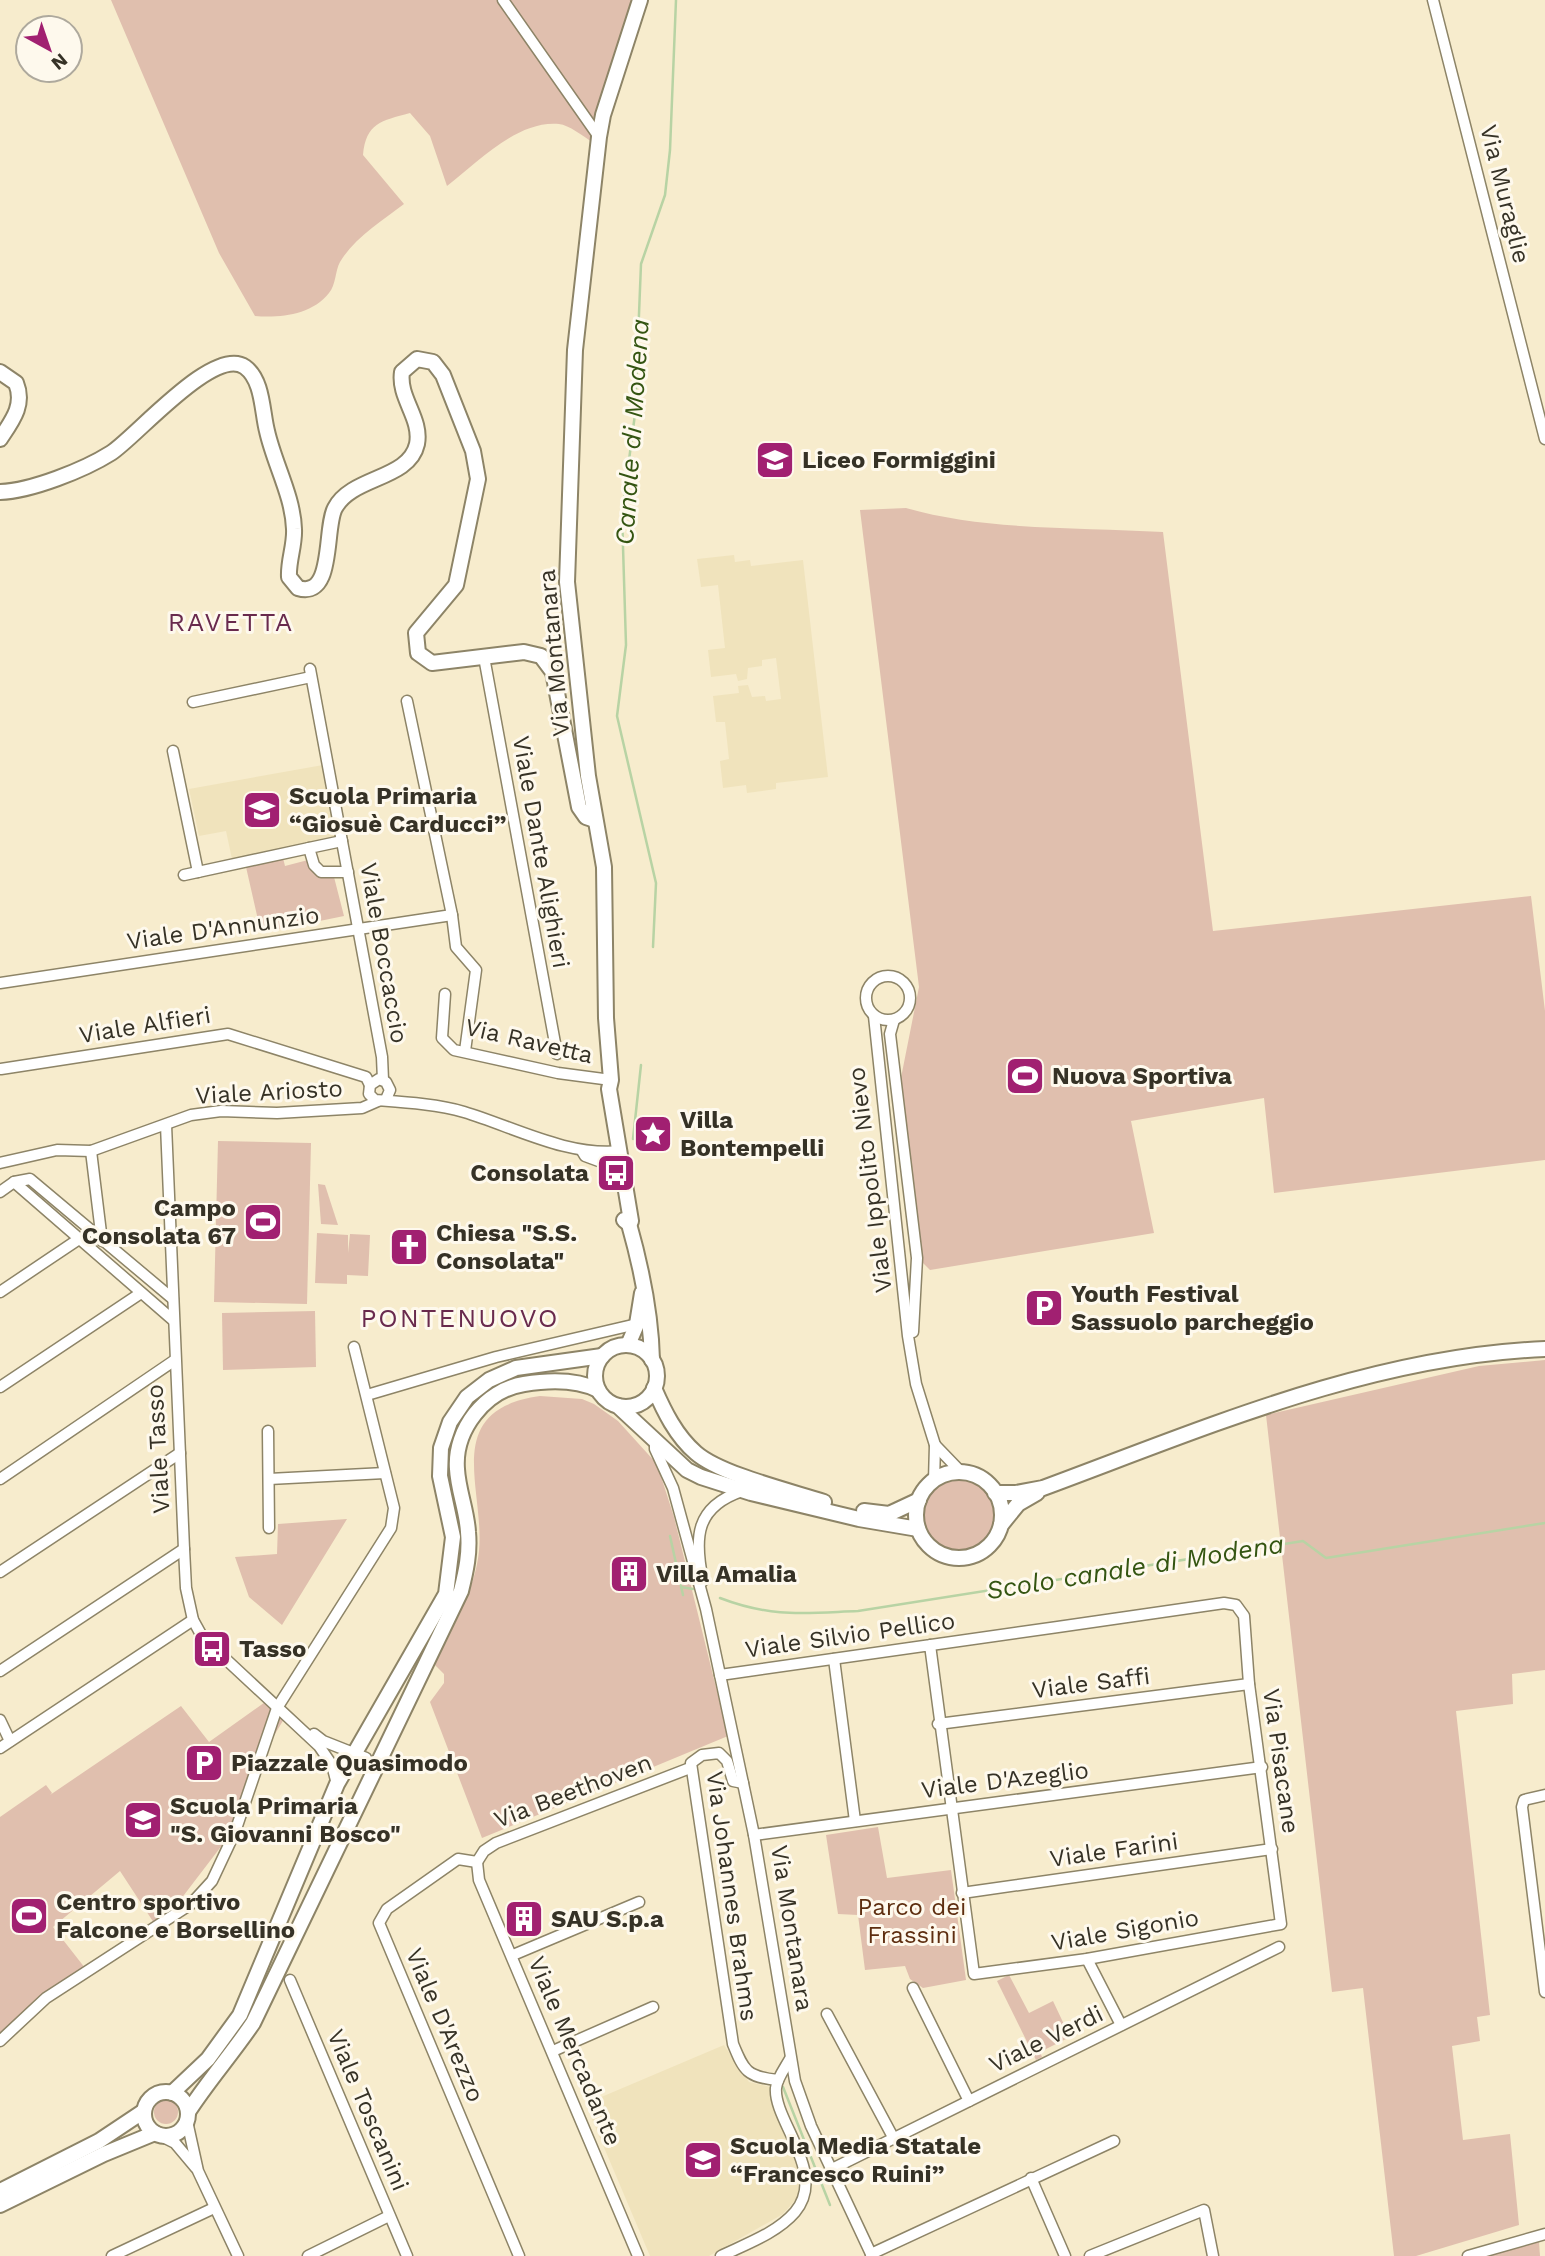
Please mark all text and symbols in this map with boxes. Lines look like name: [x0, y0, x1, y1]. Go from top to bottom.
north arrow: [14, 14, 84, 84]
text: N: [47, 48, 72, 75]
street label: Via Muraglie: [1474, 122, 1536, 266]
water label: Canale di Modena: [609, 318, 655, 546]
school or university icon: Liceo Formiggini: [754, 439, 796, 481]
place label: Liceo Formiggini: [802, 446, 996, 474]
street label: Via Montanara: [533, 568, 575, 738]
district label: RAVETTA: [168, 607, 294, 637]
street label: Viale Dante Alighieri: [507, 734, 575, 970]
place label: Scuola Primaria “Giosuè Carducci”: [289, 782, 506, 838]
school or university icon: Scuola Primaria “Giosuè Carducci”: [241, 789, 283, 831]
street label: Viale Boccaccio: [354, 860, 414, 1046]
street label: Viale D'Annunzio: [125, 901, 321, 955]
street label: Viale Alfieri: [77, 1001, 213, 1049]
street label: Via Ravetta: [462, 1013, 596, 1069]
sports icon: Nuova Sportiva: [1004, 1055, 1046, 1097]
place label: Nuova Sportiva: [1052, 1062, 1232, 1090]
street label: Viale Ippolito Nievo: [842, 1066, 898, 1294]
street label: Viale Ariosto: [195, 1074, 343, 1110]
place label: Villa Bontempelli: [680, 1106, 824, 1162]
place icon: Villa Bontempelli: [632, 1113, 674, 1155]
bus stop icon: Consolata: [595, 1152, 637, 1194]
place label: Consolata: [470, 1159, 589, 1187]
place label: Campo Consolata 67: [82, 1194, 236, 1250]
sports icon: Campo Consolata 67: [242, 1201, 284, 1243]
place label: Chiesa "S.S. Consolata": [436, 1219, 577, 1275]
church icon: Chiesa "S.S. Consolata": [388, 1226, 430, 1268]
place label: Youth Festival Sassuolo parcheggio: [1071, 1280, 1314, 1336]
parking icon: Youth Festival Sassuolo parcheggio: [1023, 1287, 1065, 1329]
district label: PONTENUOVO: [360, 1303, 560, 1333]
street label: Viale Tasso: [141, 1384, 175, 1514]
water label: Scolo canale di Modena: [984, 1529, 1286, 1605]
building icon: Villa Amalia: [608, 1553, 650, 1595]
place label: Villa Amalia: [656, 1560, 797, 1588]
street label: Viale Silvio Pellico: [743, 1606, 957, 1664]
bus stop icon: Tasso: [191, 1628, 233, 1670]
place label: Tasso: [239, 1635, 306, 1663]
street label: Viale Saffi: [1030, 1662, 1152, 1704]
street label: Via Pisacane: [1257, 1687, 1305, 1835]
parking icon: Piazzale Quasimodo: [183, 1742, 225, 1784]
street label: Via Beethoven: [490, 1748, 656, 1834]
place label: Piazzale Quasimodo: [231, 1749, 468, 1777]
street label: Viale D'Azeglio: [920, 1756, 1090, 1804]
street label: Via Johannes Brahms: [701, 1769, 763, 2023]
place label: Scuola Primaria "S. Giovanni Bosco": [170, 1792, 401, 1848]
school or university icon: Scuola Primaria "S. Giovanni Bosco": [122, 1799, 164, 1841]
street label: Viale Farini: [1048, 1827, 1180, 1873]
street label: Via Montanara: [765, 1843, 819, 2013]
place label: Centro sportivo Falcone e Borsellino: [56, 1888, 295, 1944]
park label: Parco dei Frassini: [858, 1893, 966, 1949]
sports icon: Centro sportivo Falcone e Borsellino: [8, 1895, 50, 1937]
building icon: SAU S.p.a: [503, 1898, 545, 1940]
street label: Viale Sigonio: [1049, 1903, 1201, 1957]
place label: SAU S.p.a: [551, 1905, 664, 1933]
street label: Viale D'Arezzo: [400, 1944, 490, 2106]
street label: Viale Mercadante: [523, 1952, 627, 2150]
street label: Viale Verdi: [984, 1999, 1108, 2079]
street label: Viale Toscanini: [321, 2025, 415, 2195]
place label: Scuola Media Statale “Francesco Ruini”: [730, 2132, 981, 2188]
school or university icon: Scuola Media Statale “Francesco Ruini”: [682, 2139, 724, 2181]

